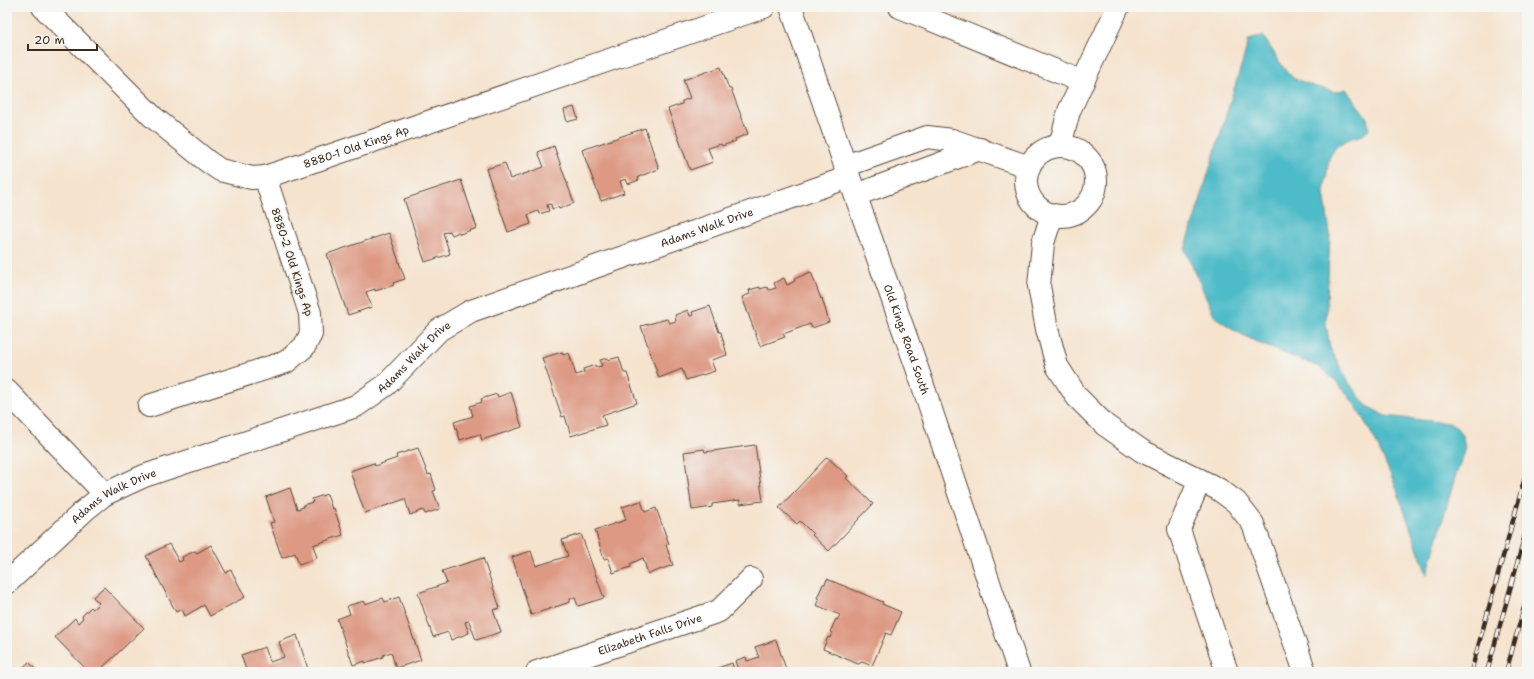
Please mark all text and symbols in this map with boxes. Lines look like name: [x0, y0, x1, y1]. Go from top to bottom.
scale bar: [28, 26, 97, 52]
text: 20 m: [34, 32, 65, 48]
street label: 8880-1 Old Kings Ap: [301, 122, 411, 171]
street label: Adams Walk Drive: [658, 204, 755, 251]
street label: 8880-2 Old Kings Ap: [267, 206, 317, 318]
street label: Old Kings Road South: [880, 282, 933, 397]
street label: Adams Walk Drive: [374, 317, 453, 396]
street label: Adams Walk Drive: [68, 465, 158, 527]
street label: Elizabeth Falls Drive: [596, 610, 704, 659]

